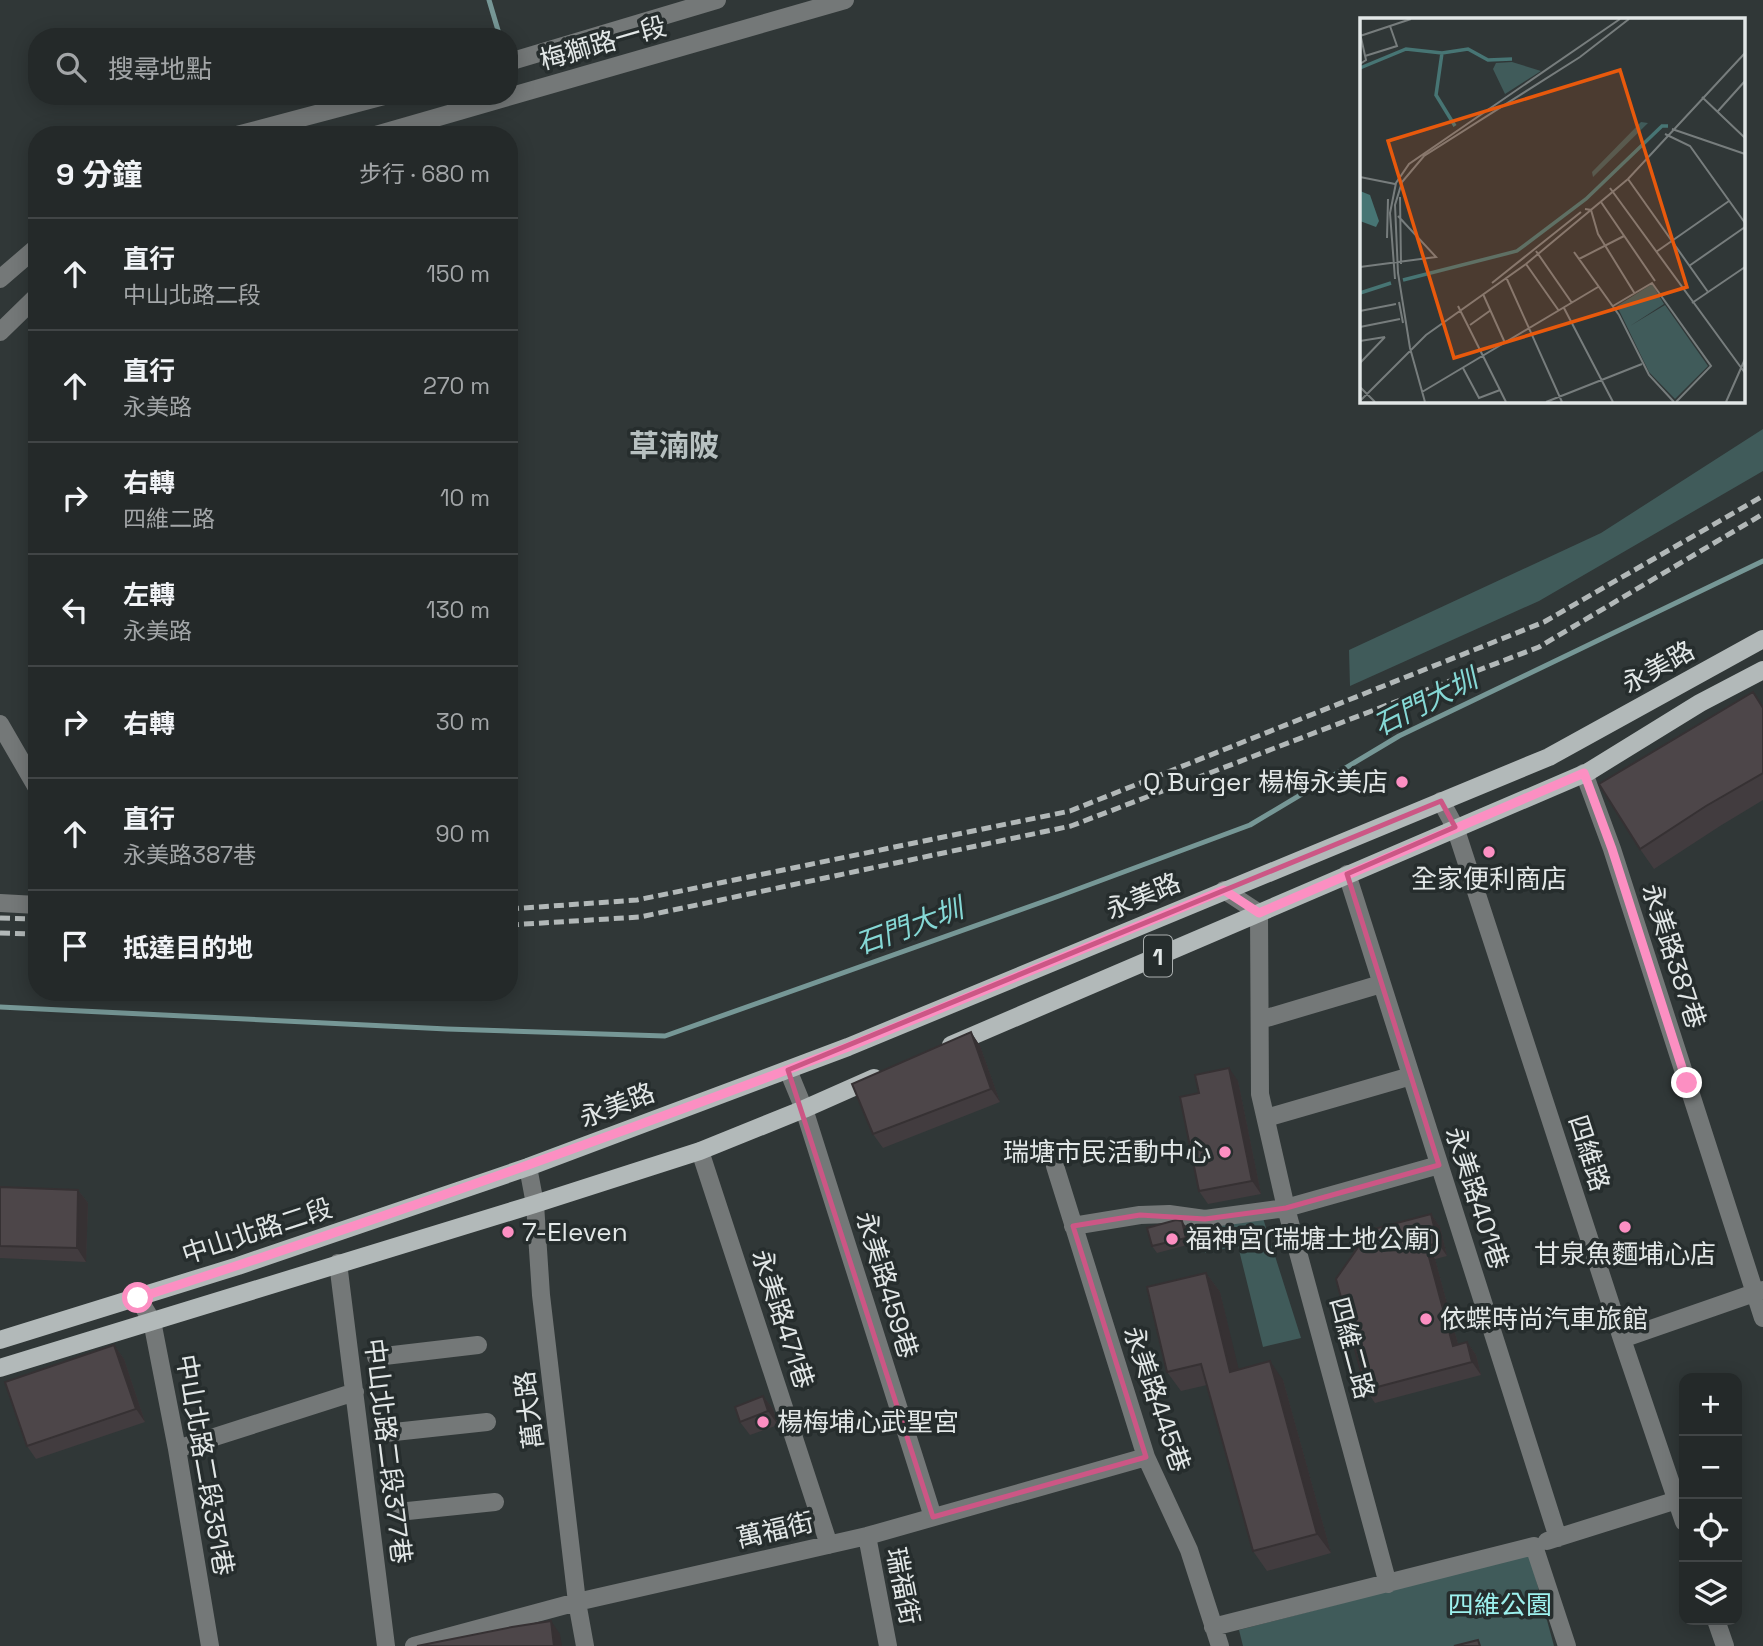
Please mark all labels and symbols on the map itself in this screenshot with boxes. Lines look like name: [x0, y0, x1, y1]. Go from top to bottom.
street label: 梅獅路一段: [536, 9, 670, 77]
inset map: [1360, 18, 1746, 402]
district label: 草湳陂: [629, 426, 719, 465]
street label: 永美路: [1616, 633, 1700, 701]
water label: 石門大圳: [1367, 659, 1487, 743]
place label: Q Burger 楊梅永美店: [1143, 765, 1388, 799]
marker: Q Burger 楊梅永美店: [1394, 774, 1410, 790]
marker: 全家便利商店: [1481, 844, 1497, 860]
place label: 全家便利商店: [1411, 862, 1567, 896]
street label: 永美路: [1100, 865, 1186, 927]
street label: 永美路387巷: [1635, 879, 1713, 1033]
water label: 石門大圳: [850, 889, 972, 962]
road number: 1: [1144, 936, 1172, 976]
route end: [1671, 1067, 1702, 1098]
street label: 永美路: [574, 1075, 660, 1135]
street label: 四維路: [1561, 1111, 1617, 1195]
street label: 永美路401巷: [1438, 1122, 1516, 1274]
place label: 瑞塘市民活動中心: [1003, 1135, 1211, 1169]
marker: 瑞塘市民活動中心: [1217, 1144, 1233, 1160]
street label: 中山北路二段: [178, 1191, 336, 1271]
street label: 永美路459巷: [849, 1207, 925, 1363]
place label: 7-Eleven: [522, 1215, 628, 1249]
marker: 甘泉魚麵埔心店: [1617, 1219, 1633, 1235]
place label: 福神宮(瑞塘土地公廟): [1186, 1222, 1440, 1256]
marker: 7-Eleven: [500, 1224, 516, 1240]
marker: 福神宮(瑞塘土地公廟): [1164, 1231, 1180, 1247]
place label: 甘泉魚麵埔心店: [1534, 1237, 1716, 1271]
street label: 永美路471巷: [744, 1245, 822, 1393]
route start: [122, 1282, 153, 1313]
street label: 四維二路: [1322, 1293, 1382, 1403]
place label: 依蝶時尚汽車旅館: [1440, 1302, 1648, 1336]
marker: 依蝶時尚汽車旅館: [1418, 1311, 1434, 1327]
street label: 永美路445巷: [1116, 1322, 1198, 1476]
street label: 中山北路二段377巷: [357, 1336, 419, 1566]
street label: 中山北路二段351巷: [169, 1352, 241, 1578]
street label: 萬大路: [507, 1369, 551, 1451]
place label: 楊梅埔心武聖宮: [777, 1405, 959, 1439]
marker: 楊梅埔心武聖宮: [755, 1414, 771, 1430]
street label: 萬福街: [733, 1505, 817, 1555]
street label: 瑞福街: [879, 1544, 927, 1628]
park label: 四維公園: [1448, 1588, 1552, 1622]

